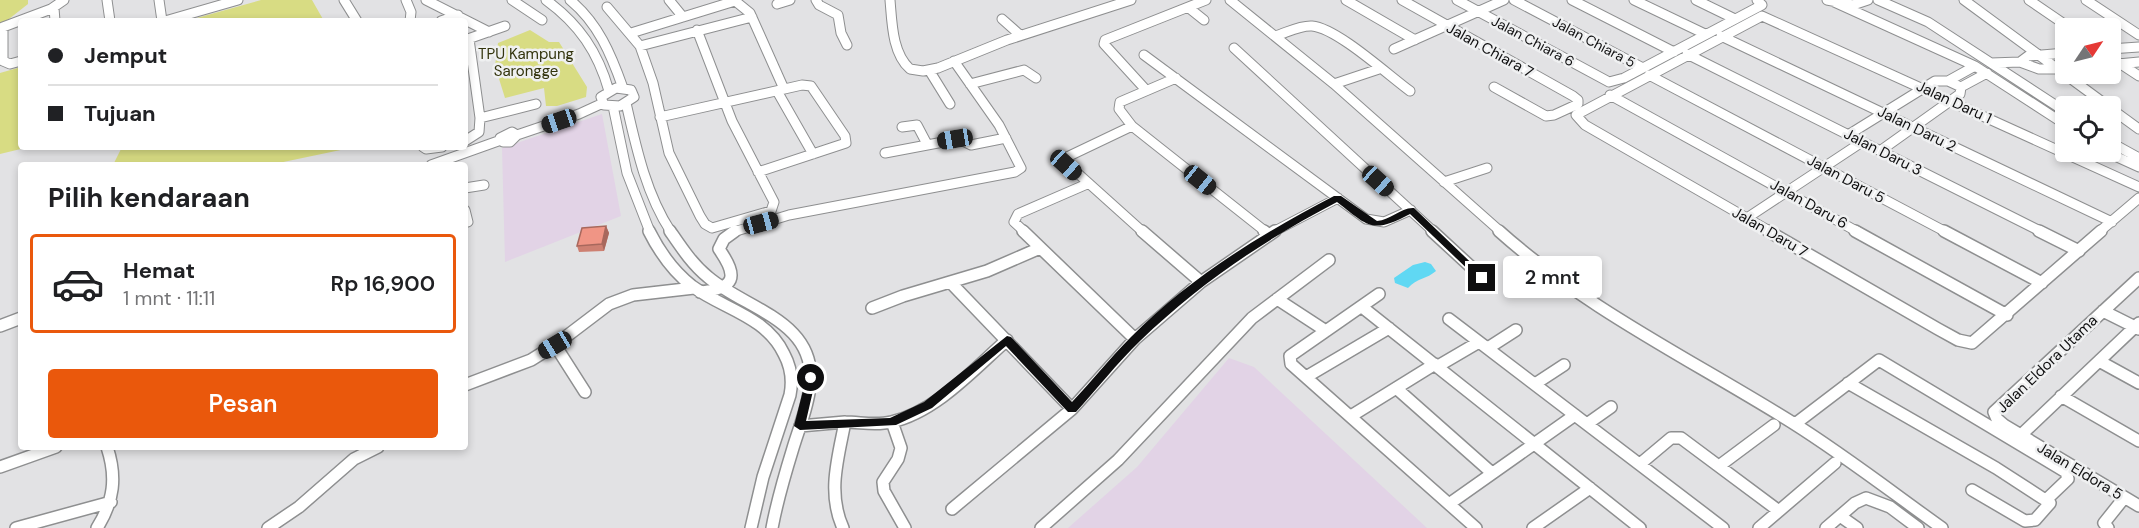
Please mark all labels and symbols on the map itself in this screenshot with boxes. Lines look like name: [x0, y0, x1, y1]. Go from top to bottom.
street label: Jalan Chiara 6: [1488, 12, 1578, 70]
street label: Jalan Chiara 5: [1549, 13, 1639, 71]
street label: Jalan Chiara 7: [1443, 18, 1537, 82]
north arrow: [2055, 18, 2121, 84]
park label: TPU Kampung Sarongge: [478, 44, 574, 81]
street label: Jalan Daru 1: [1913, 76, 1995, 128]
street label: Jalan Daru 2: [1874, 101, 1960, 157]
car: [539, 107, 579, 135]
street label: Jalan Daru 3: [1840, 124, 1926, 180]
car: [936, 127, 974, 151]
car: [1047, 146, 1085, 184]
street label: Jalan Daru 5: [1804, 150, 1888, 208]
car: [1180, 162, 1220, 198]
car: [1359, 162, 1397, 200]
street label: Jalan Daru 6: [1767, 174, 1851, 234]
street label: Jalan Daru 7: [1728, 202, 1812, 262]
car: [741, 210, 781, 236]
callout: 2 mnt: [1503, 257, 1602, 299]
route end: [1468, 264, 1495, 291]
street label: Jalan Eldora Utama: [1992, 311, 2102, 417]
car: [535, 328, 575, 362]
route start: [797, 364, 824, 391]
street label: Jalan Eldora 5: [2033, 438, 2127, 504]

